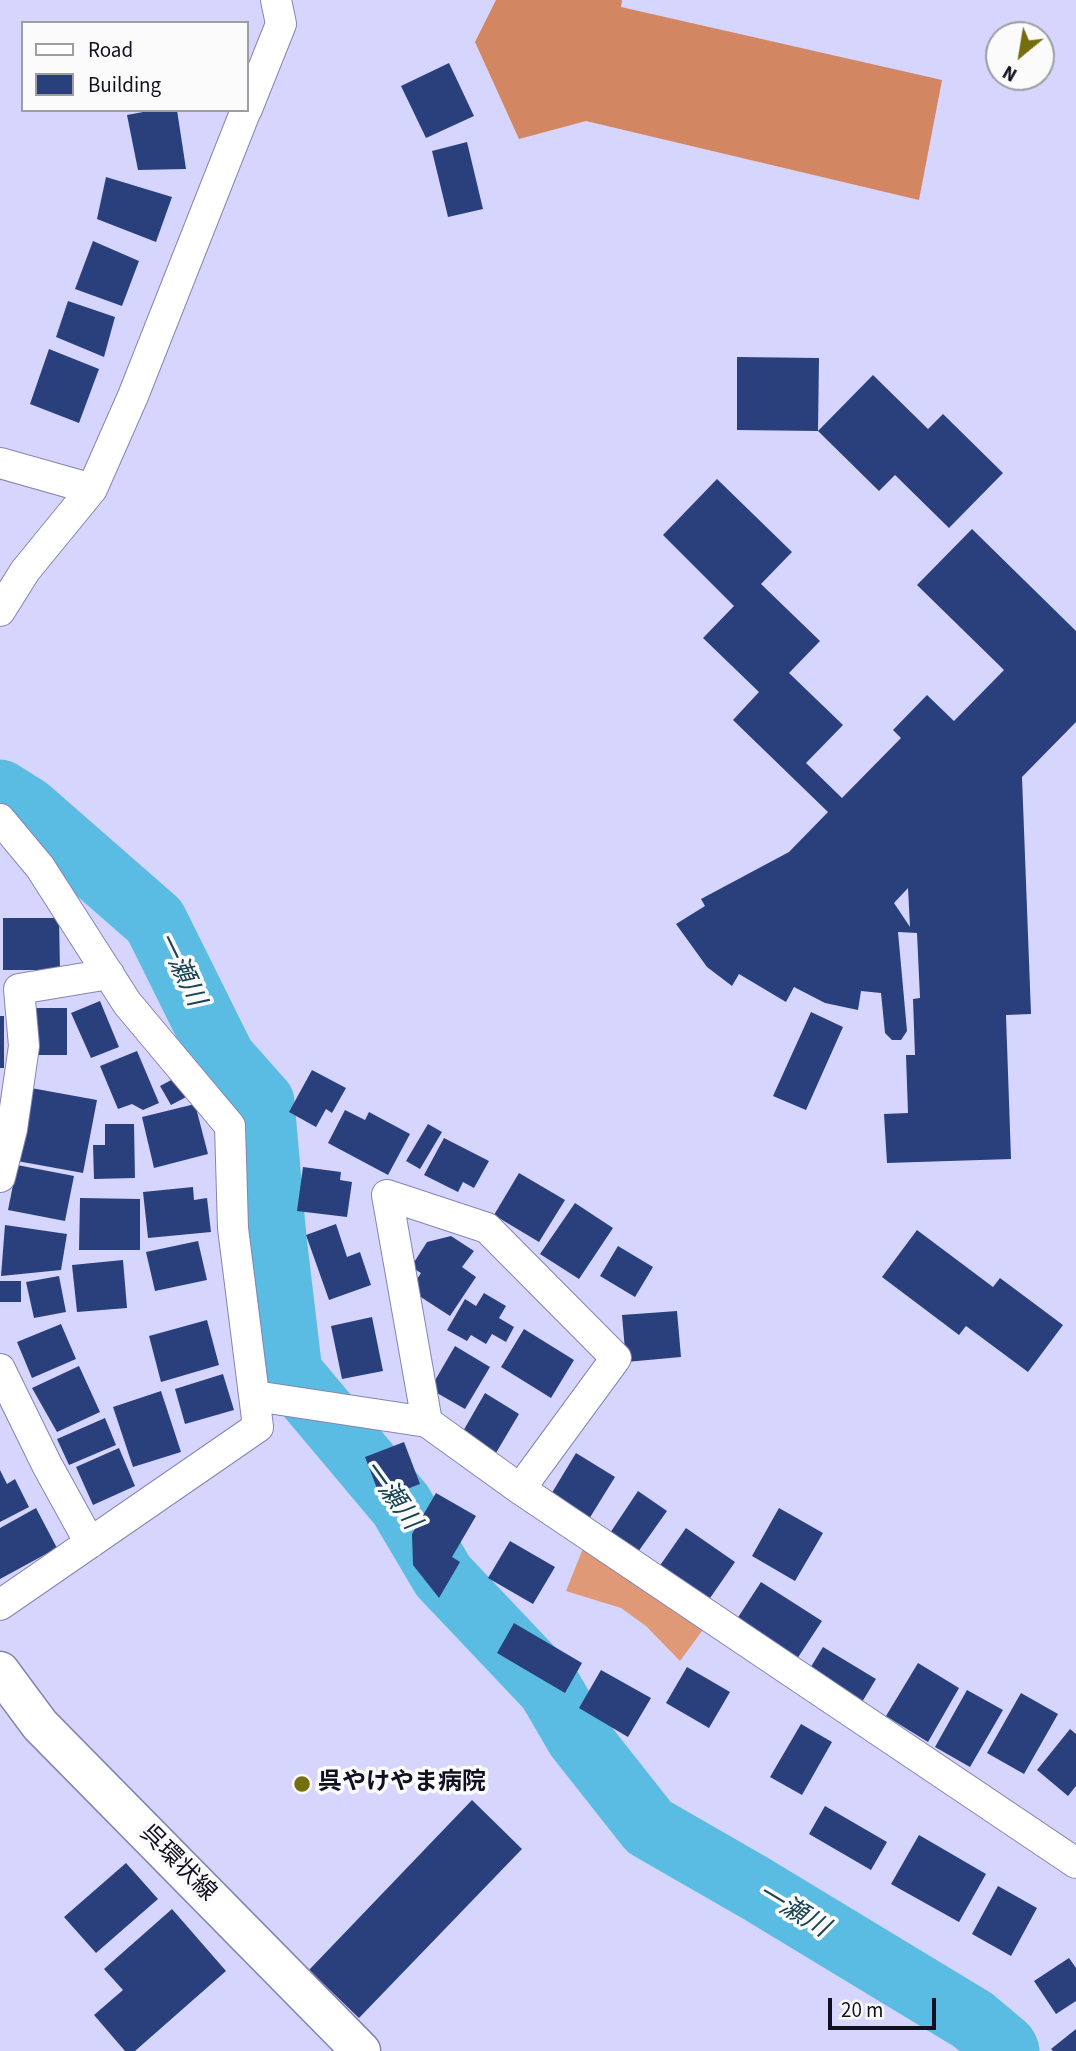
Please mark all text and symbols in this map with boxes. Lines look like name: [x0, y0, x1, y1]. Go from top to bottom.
legend: [21, 21, 248, 112]
north arrow: [985, 21, 1055, 91]
text: Road: [88, 35, 133, 65]
text: N: [998, 58, 1022, 88]
text: Building: [88, 70, 161, 100]
water label: 一瀬川: [148, 928, 210, 1012]
water label: 一瀬川: [354, 1455, 426, 1537]
place label: 呉やけやま病院: [318, 1770, 486, 1798]
marker: 呉やけやま病院: [292, 1774, 312, 1794]
street label: 呉環状線: [133, 1820, 221, 1908]
water label: 一瀬川: [751, 1879, 833, 1945]
scale bar: [831, 1984, 940, 2028]
text: 20 m: [841, 1995, 883, 2025]

